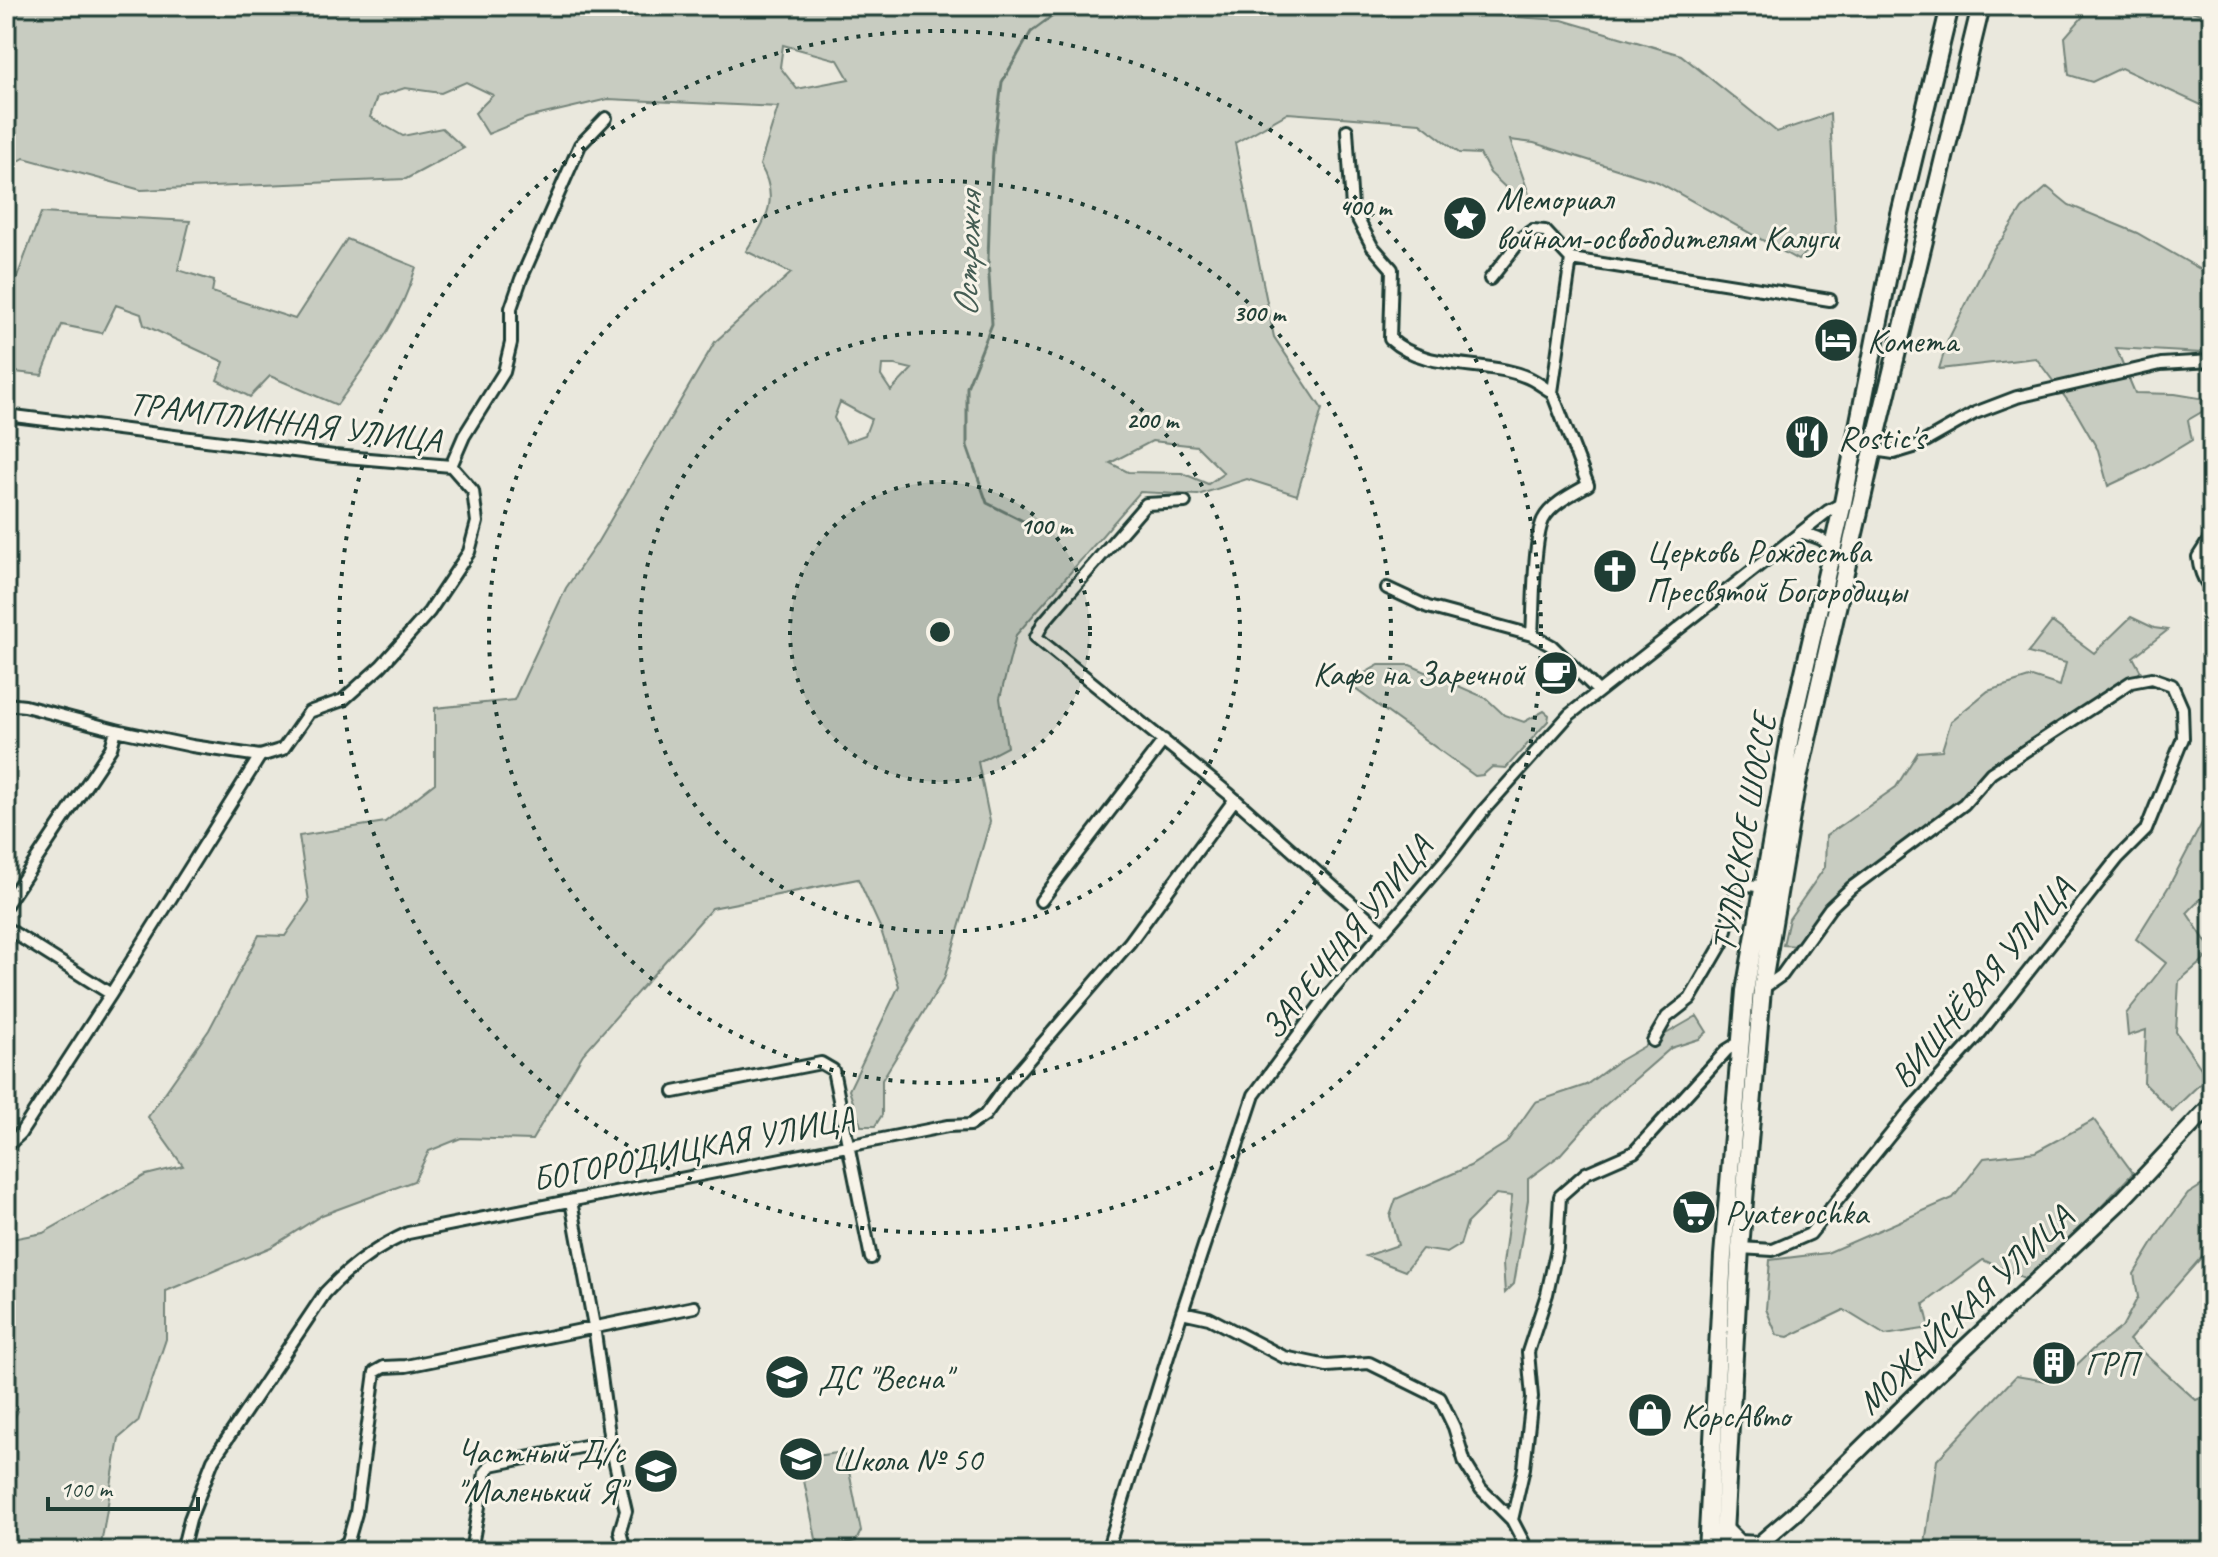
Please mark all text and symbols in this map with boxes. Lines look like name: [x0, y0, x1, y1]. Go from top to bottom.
place label: Мемориал войнам-освободителям Калуги: [1496, 177, 1841, 259]
water label: Острожня: [942, 187, 992, 318]
text: 400 m: [1339, 192, 1393, 222]
place icon: Мемориал войнам-освободителям Калуги: [1441, 194, 1489, 242]
text: 300 m: [1233, 298, 1287, 328]
hotel icon: Комета: [1812, 316, 1860, 364]
place label: Комета: [1867, 319, 1961, 362]
street label: ТРАМПЛИННАЯ УЛИЦА: [127, 381, 445, 462]
text: 200 m: [1126, 405, 1180, 435]
restaurant icon: Rostic's: [1783, 413, 1831, 461]
place label: Rostic's: [1838, 416, 1929, 459]
text: 100 m: [1020, 511, 1074, 541]
place label: Церковь Рождества Пресвятой Богородицы: [1646, 530, 1910, 612]
church icon: Церковь Рождества Пресвятой Богородицы: [1591, 547, 1639, 595]
centre of rings: [926, 618, 954, 646]
cafe icon: Кафе на Заречной: [1532, 649, 1580, 697]
place label: Кафе на Заречной: [1313, 652, 1527, 695]
street label: ТУЛЬСКОЕ ШОССЕ: [1701, 706, 1786, 956]
street label: ЗАРЕЧНАЯ УЛИЦА: [1251, 825, 1443, 1048]
street label: ВИШНЁВАЯ УЛИЦА: [1880, 867, 2083, 1097]
street label: БОГОРОДИЦКАЯ УЛИЦА: [529, 1096, 859, 1201]
supermarket icon: Pyaterochka: [1670, 1188, 1718, 1236]
place label: Pyaterochka: [1725, 1191, 1870, 1234]
street label: МОЖАЙСКАЯ УЛИЦА: [1848, 1195, 2082, 1423]
building icon: ГРП: [2030, 1339, 2078, 1387]
place label: ГРП: [2085, 1342, 2144, 1385]
school or university icon: ДС "Весна": [763, 1353, 811, 1401]
place label: ДС "Весна": [818, 1356, 958, 1399]
shop icon: КорсАвто: [1626, 1391, 1674, 1439]
place label: КорсАвто: [1681, 1394, 1794, 1437]
place label: Частный Д/с "Маленький Я": [456, 1430, 632, 1512]
school or university icon: Школа № 50: [777, 1435, 825, 1483]
place label: Школа № 50: [832, 1438, 985, 1481]
school or university icon: Частный Д/с "Маленький Я": [632, 1447, 680, 1495]
scale bar: [48, 1461, 198, 1511]
text: 100 m: [60, 1474, 114, 1504]

